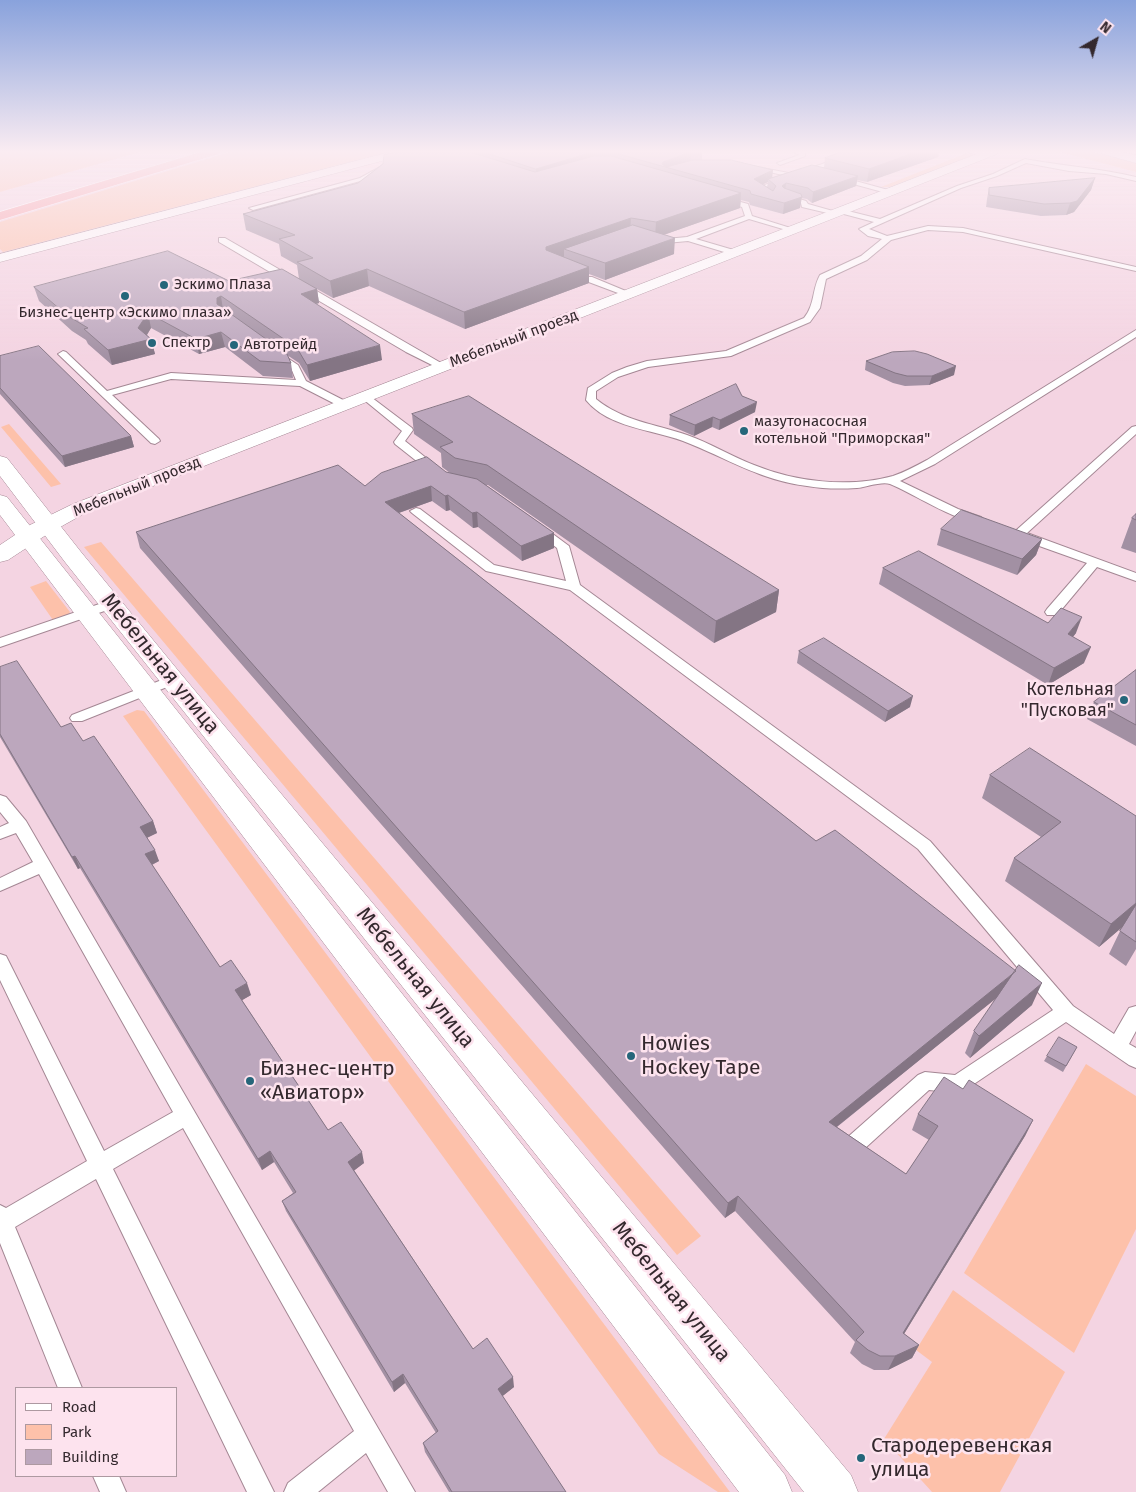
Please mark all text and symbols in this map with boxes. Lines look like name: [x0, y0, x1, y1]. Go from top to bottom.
north arrow: [1071, 15, 1121, 65]
text: N: [1097, 18, 1114, 37]
place label: Эскимо Плаза: [174, 276, 271, 294]
marker: Эскимо Плаза: [158, 279, 170, 291]
marker: Бизнес-центр «Эскимо плаза»: [119, 290, 131, 302]
place label: Бизнес-центр «Эскимо плаза»: [19, 304, 231, 322]
street label: Мебельный проезд: [447, 306, 581, 372]
place label: Спектр: [162, 334, 211, 352]
place label: Автотрейд: [244, 336, 317, 354]
marker: Спектр: [146, 337, 158, 349]
marker: Автотрейд: [228, 339, 240, 351]
place label: мазутонасосная котельной "Приморская": [754, 413, 930, 448]
marker: мазутонасосная котельной "Приморская": [738, 425, 750, 437]
street label: Мебельный проезд: [71, 453, 203, 521]
street label: Мебельная улица: [96, 589, 224, 739]
place label: Котельная "Пусковая": [1021, 679, 1114, 722]
marker: Котельная "Пусковая": [1118, 694, 1130, 706]
street label: Мебельная улица: [351, 903, 479, 1053]
place label: Howies Hockey Tape: [641, 1031, 761, 1081]
marker: Howies Hockey Tape: [625, 1050, 637, 1062]
place label: Бизнес-центр «Авиатор»: [260, 1056, 395, 1106]
marker: Бизнес-центр «Авиатор»: [244, 1075, 256, 1087]
street label: Мебельная улица: [607, 1217, 735, 1367]
legend: [15, 1387, 178, 1477]
text: Road: [62, 1398, 97, 1416]
text: Park: [62, 1423, 92, 1441]
place label: Стародеревенская улица: [871, 1433, 1053, 1483]
text: Building: [62, 1448, 118, 1466]
marker: Стародеревенская улица: [855, 1452, 867, 1464]

